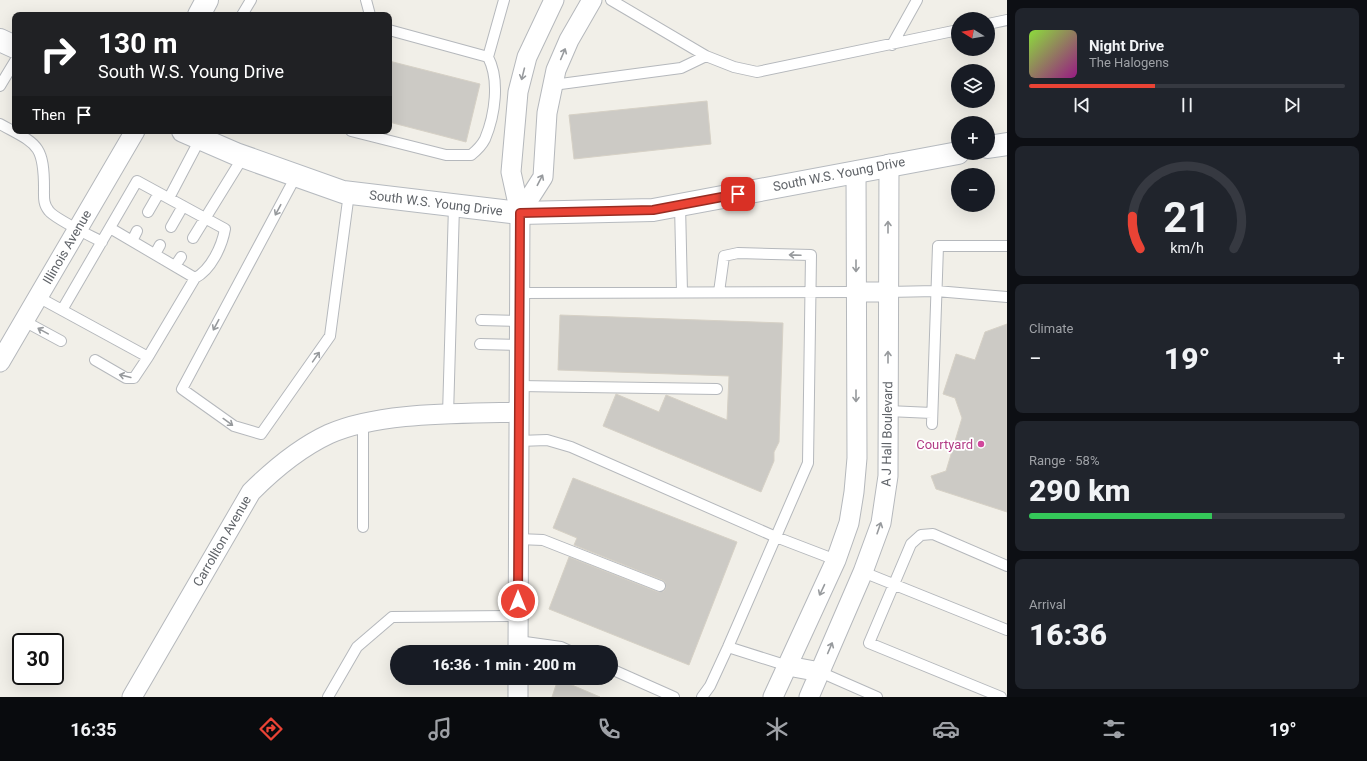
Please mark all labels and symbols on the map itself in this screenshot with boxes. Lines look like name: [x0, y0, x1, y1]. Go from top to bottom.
north arrow: [951, 12, 995, 56]
one-way arrow: [560, 48, 567, 60]
one-way arrow: [518, 67, 526, 80]
street label: South W.S. Young Drive: [772, 154, 906, 194]
one-way arrow: [537, 174, 545, 186]
pin: [721, 177, 755, 211]
street label: South W.S. Young Drive: [368, 187, 504, 219]
one-way arrow: [273, 204, 281, 216]
street label: Illinois Avenue: [40, 207, 94, 287]
one-way arrow: [884, 221, 892, 234]
one-way arrow: [789, 251, 802, 258]
one-way arrow: [852, 259, 860, 272]
one-way arrow: [212, 318, 220, 330]
one-way arrow: [37, 326, 49, 334]
one-way arrow: [312, 351, 320, 362]
one-way arrow: [884, 351, 892, 364]
one-way arrow: [118, 372, 131, 379]
street label: A J Hall Boulevard: [879, 381, 895, 487]
one-way arrow: [852, 389, 860, 402]
one-way arrow: [222, 418, 233, 426]
place label: Courtyard: [916, 437, 973, 452]
marker: Courtyard: [976, 439, 986, 449]
street label: Carrollton Avenue: [190, 493, 254, 589]
one-way arrow: [876, 522, 883, 535]
position arrow: [497, 580, 539, 622]
one-way arrow: [818, 584, 825, 596]
speed limit sign: 30: [12, 633, 64, 685]
one-way arrow: [827, 643, 834, 655]

